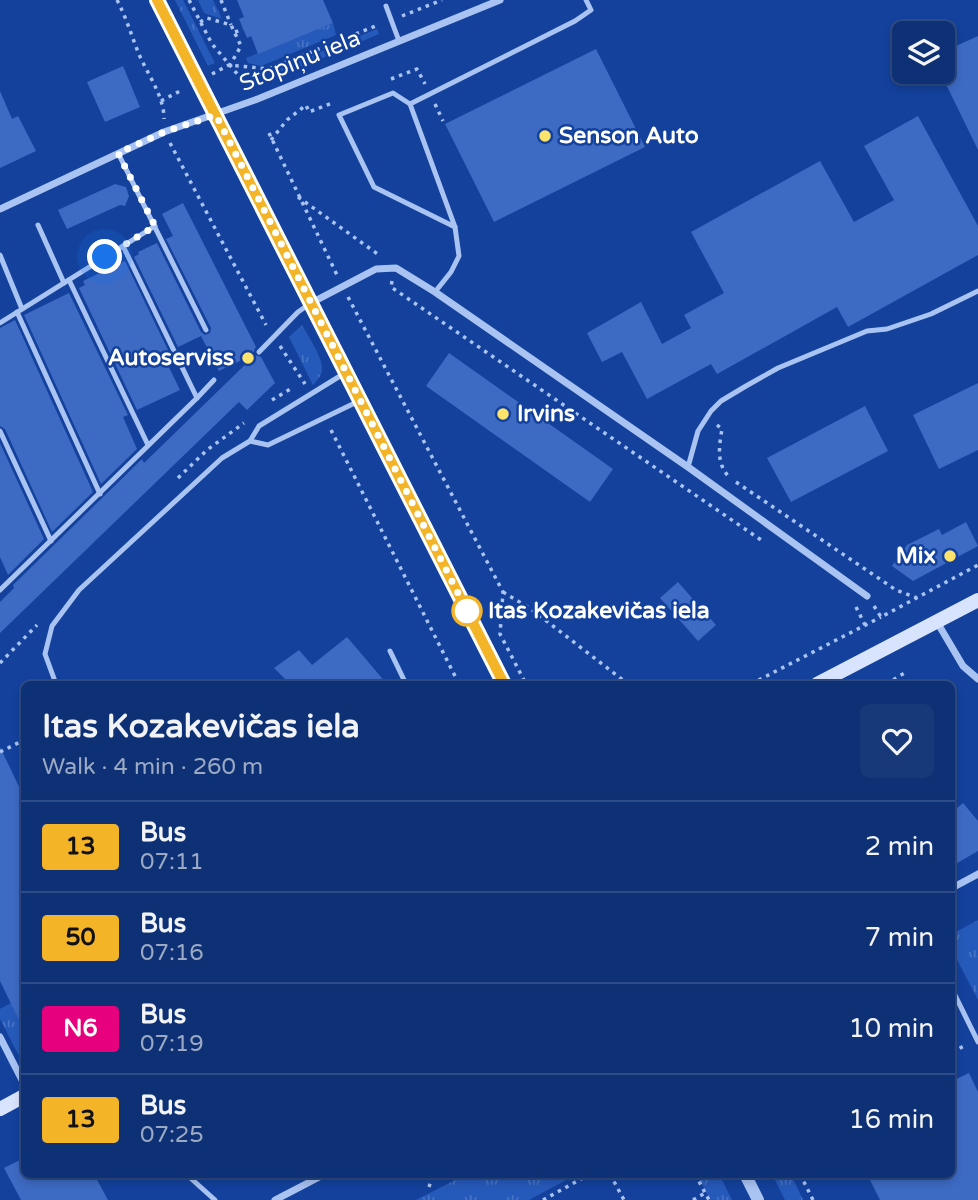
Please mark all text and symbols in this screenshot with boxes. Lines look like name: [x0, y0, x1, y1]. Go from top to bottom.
map controls: [892, 21, 955, 84]
button: layers: [892, 21, 955, 84]
street label: Stopiņu iela: [236, 24, 364, 98]
place label: Senson Auto: [559, 122, 699, 150]
marker: Senson Auto: [537, 128, 553, 144]
your location: [87, 239, 122, 274]
place label: Autoserviss: [108, 344, 234, 372]
marker: Autoserviss: [240, 350, 256, 366]
place label: Irvins: [517, 400, 575, 428]
marker: Irvins: [495, 406, 511, 422]
place label: Mix: [896, 542, 936, 570]
marker: Mix: [942, 548, 958, 564]
marker: Itas Kozakevičas iela: [452, 596, 482, 626]
place label: Itas Kozakevičas iela: [488, 597, 710, 625]
button: heart: [860, 704, 934, 778]
text: Itas Kozakevičas iela: [42, 707, 360, 746]
text: Walk · 4 min · 260 m: [42, 753, 263, 781]
text: Bus: [140, 817, 186, 848]
text: 2 min: [865, 831, 934, 862]
text: 13: [65, 832, 96, 861]
text: 07:11: [140, 848, 204, 876]
text: Bus: [140, 908, 186, 939]
text: 7 min: [865, 922, 934, 953]
text: 50: [65, 923, 96, 952]
text: 07:16: [140, 939, 204, 967]
text: Bus: [140, 999, 186, 1030]
text: 10 min: [848, 1013, 934, 1044]
text: N6: [63, 1014, 98, 1043]
text: 07:19: [140, 1030, 204, 1058]
text: Bus: [140, 1090, 186, 1121]
text: 16 min: [848, 1104, 934, 1135]
text: 13: [65, 1105, 96, 1134]
text: 07:25: [140, 1121, 204, 1149]

